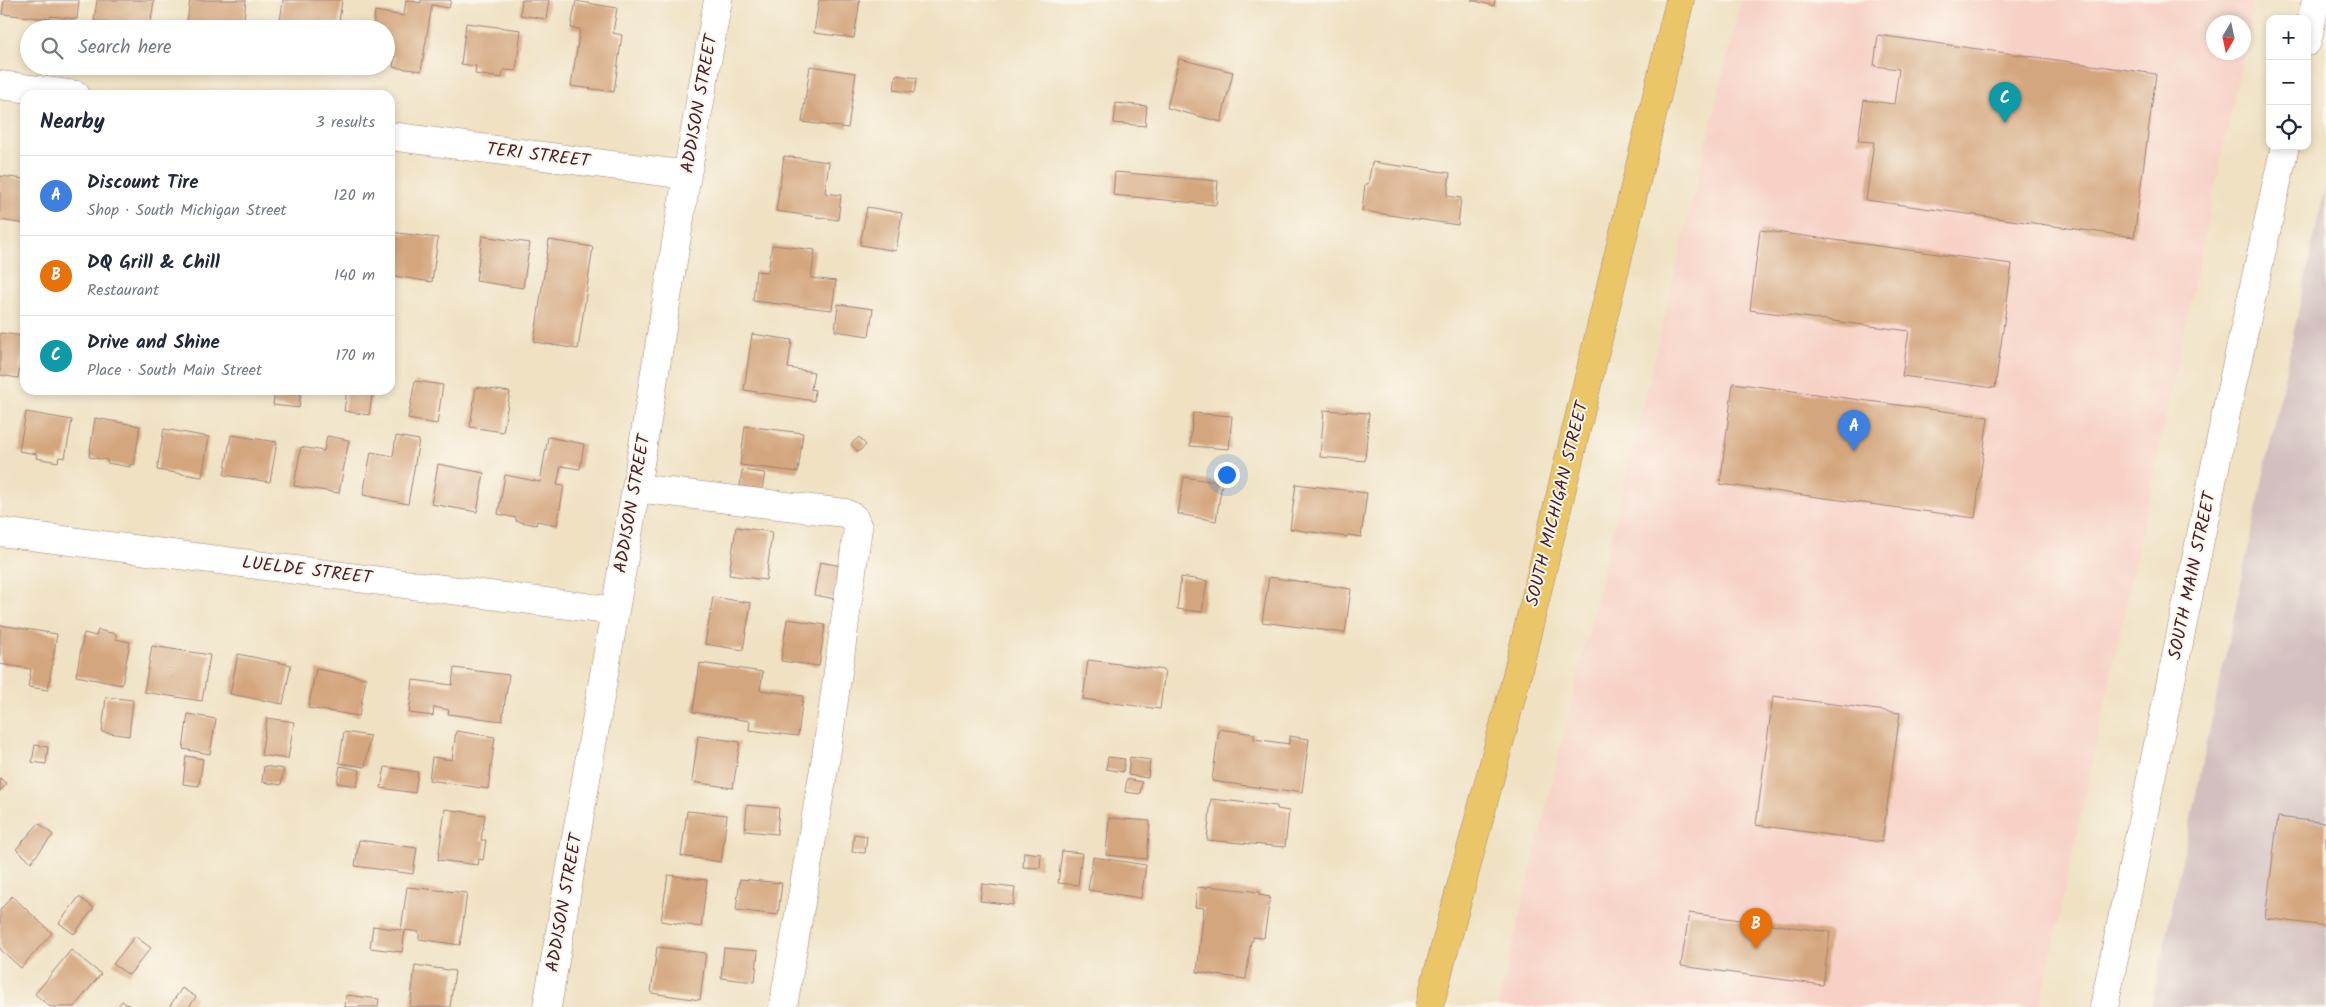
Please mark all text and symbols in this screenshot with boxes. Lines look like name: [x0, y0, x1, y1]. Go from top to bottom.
north arrow: [2206, 15, 2251, 60]
map controls: [2266, 15, 2311, 150]
button: +: [2266, 15, 2311, 60]
search box: [20, 20, 395, 75]
street label: ADDISON STREET: [674, 31, 727, 176]
text: Search here: [78, 33, 172, 63]
icon: search: [38, 34, 66, 62]
button: −: [2266, 60, 2311, 105]
pin: C: [1989, 82, 2021, 123]
button: locate: [2266, 105, 2311, 150]
text: Nearby: [40, 106, 105, 139]
text: 3 results: [316, 110, 375, 135]
street label: TERI STREET: [485, 135, 593, 177]
text: Discount Tire: [87, 168, 199, 198]
text: A: [51, 183, 61, 208]
text: 120 m: [334, 183, 375, 208]
text: Shop · South Michigan Street: [87, 198, 287, 223]
text: DQ Grill & Chill: [87, 248, 220, 278]
text: B: [51, 263, 61, 288]
text: 140 m: [334, 263, 375, 288]
text: Restaurant: [87, 278, 159, 303]
text: Drive and Shine: [87, 328, 220, 358]
text: C: [51, 343, 61, 368]
text: 170 m: [335, 343, 375, 368]
text: Place · South Main Street: [87, 358, 262, 383]
street label: SOUTH MICHIGAN STREET: [1519, 397, 1598, 609]
pin: A: [1838, 410, 1870, 451]
street label: ADDISON STREET: [607, 431, 660, 576]
your location: [1214, 462, 1240, 488]
street label: SOUTH MAIN STREET: [2161, 488, 2225, 663]
street label: LUELDE STREET: [240, 549, 375, 594]
street label: ADDISON STREET: [539, 830, 592, 975]
pin: B: [1740, 908, 1772, 949]

